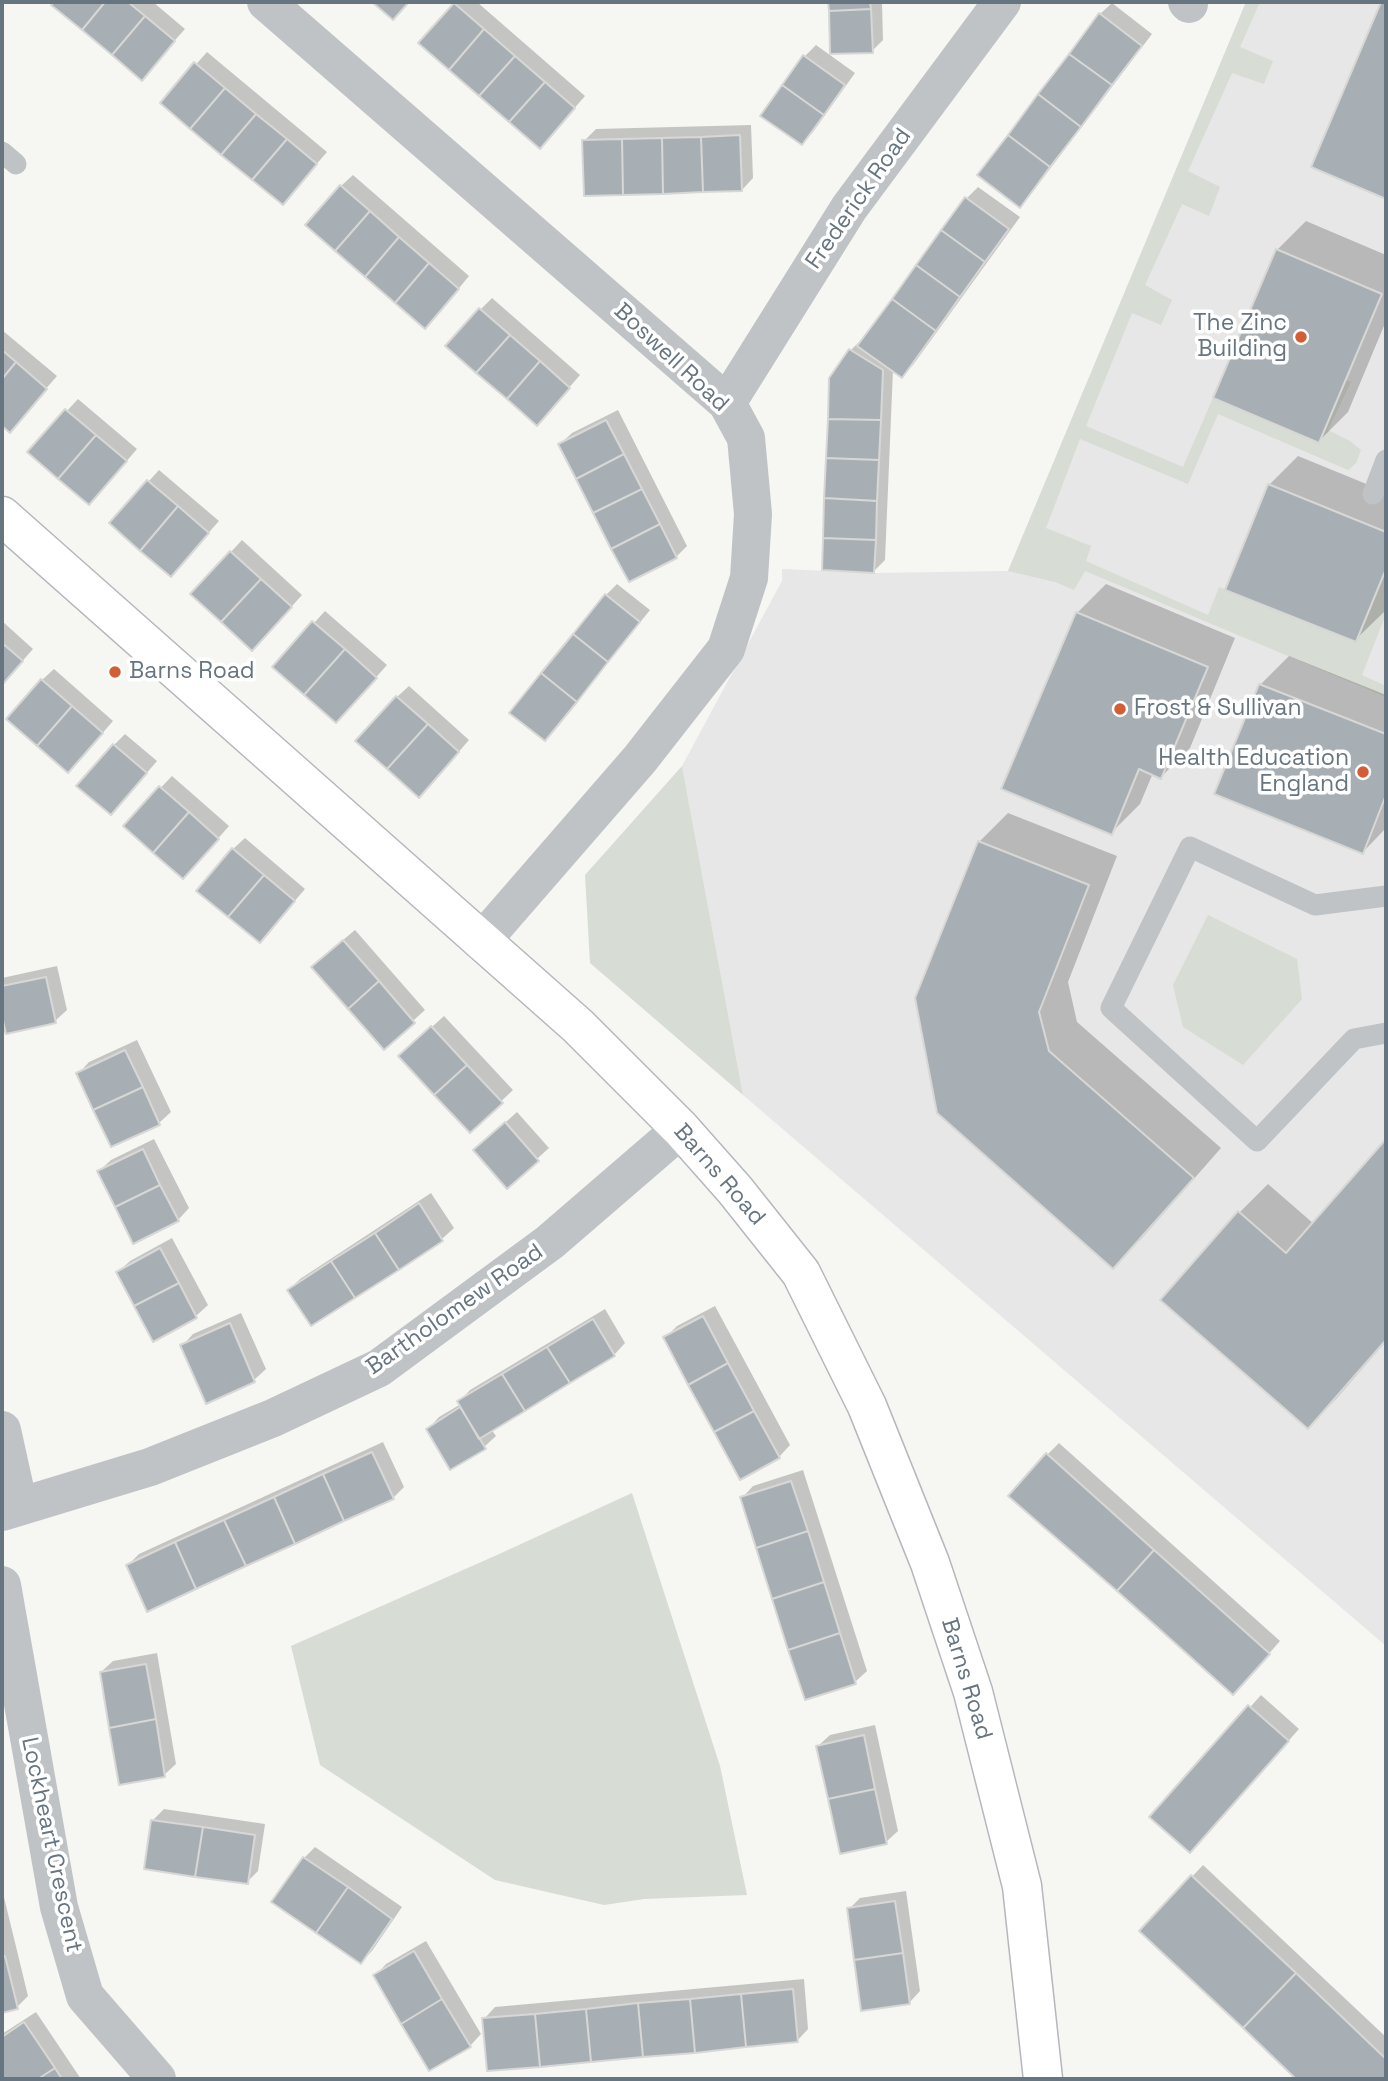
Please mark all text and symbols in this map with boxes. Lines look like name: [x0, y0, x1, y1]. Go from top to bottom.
street label: Frederick Road: [800, 123, 918, 275]
street label: Boswell Road: [608, 298, 734, 418]
place label: The Zinc Building: [1193, 310, 1287, 364]
marker: The Zinc Building: [1293, 329, 1309, 345]
place label: Barns Road: [129, 658, 255, 686]
marker: Barns Road: [107, 664, 123, 680]
place label: Frost & Sullivan: [1134, 695, 1301, 723]
marker: Frost & Sullivan: [1112, 701, 1128, 717]
place label: Health Education England: [1158, 745, 1349, 799]
marker: Health Education England: [1355, 764, 1371, 780]
street label: Barns Road: [667, 1119, 771, 1231]
street label: Bartholomew Road: [361, 1239, 549, 1381]
street label: Barns Road: [934, 1615, 998, 1743]
street label: Lockheart Crescent: [15, 1735, 87, 1955]

